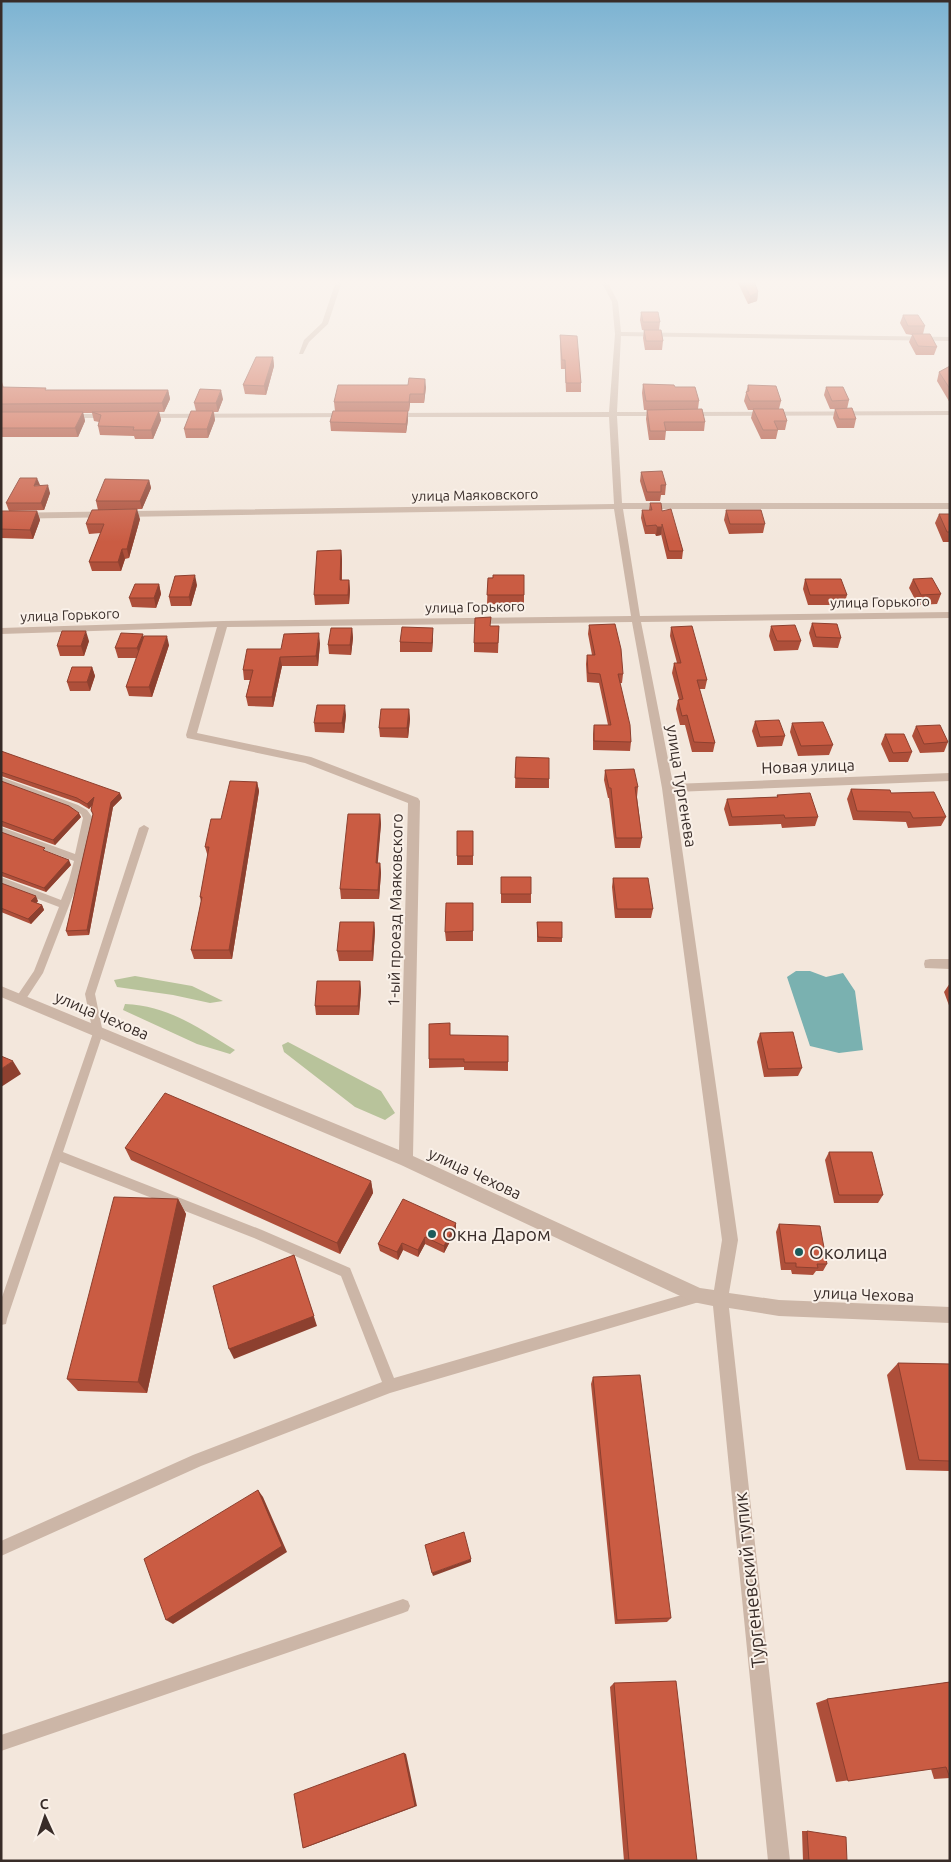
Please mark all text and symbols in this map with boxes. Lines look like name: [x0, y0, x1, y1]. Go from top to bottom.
street label: улица Маяковского: [412, 486, 538, 504]
street label: улица Горького: [830, 593, 930, 611]
street label: улица Горького: [425, 598, 525, 616]
street label: улица Горького: [20, 605, 120, 625]
street label: улица Тургенева: [663, 723, 701, 849]
street label: Новая улица: [761, 755, 855, 777]
street label: 1-ый проезд Маяковского: [384, 813, 406, 1007]
street label: улица Чехова: [52, 987, 152, 1043]
street label: улица Чехова: [426, 1144, 524, 1202]
place label: Окна Даром: [442, 1223, 551, 1245]
marker: Окна Даром: [426, 1228, 438, 1240]
place label: Околица: [809, 1241, 887, 1263]
marker: Околица: [793, 1246, 805, 1258]
street label: улица Чехова: [813, 1283, 915, 1305]
street label: Тургеневский тупик: [729, 1491, 769, 1669]
north arrow: [20, 1792, 70, 1842]
text: С: [39, 1796, 49, 1812]

